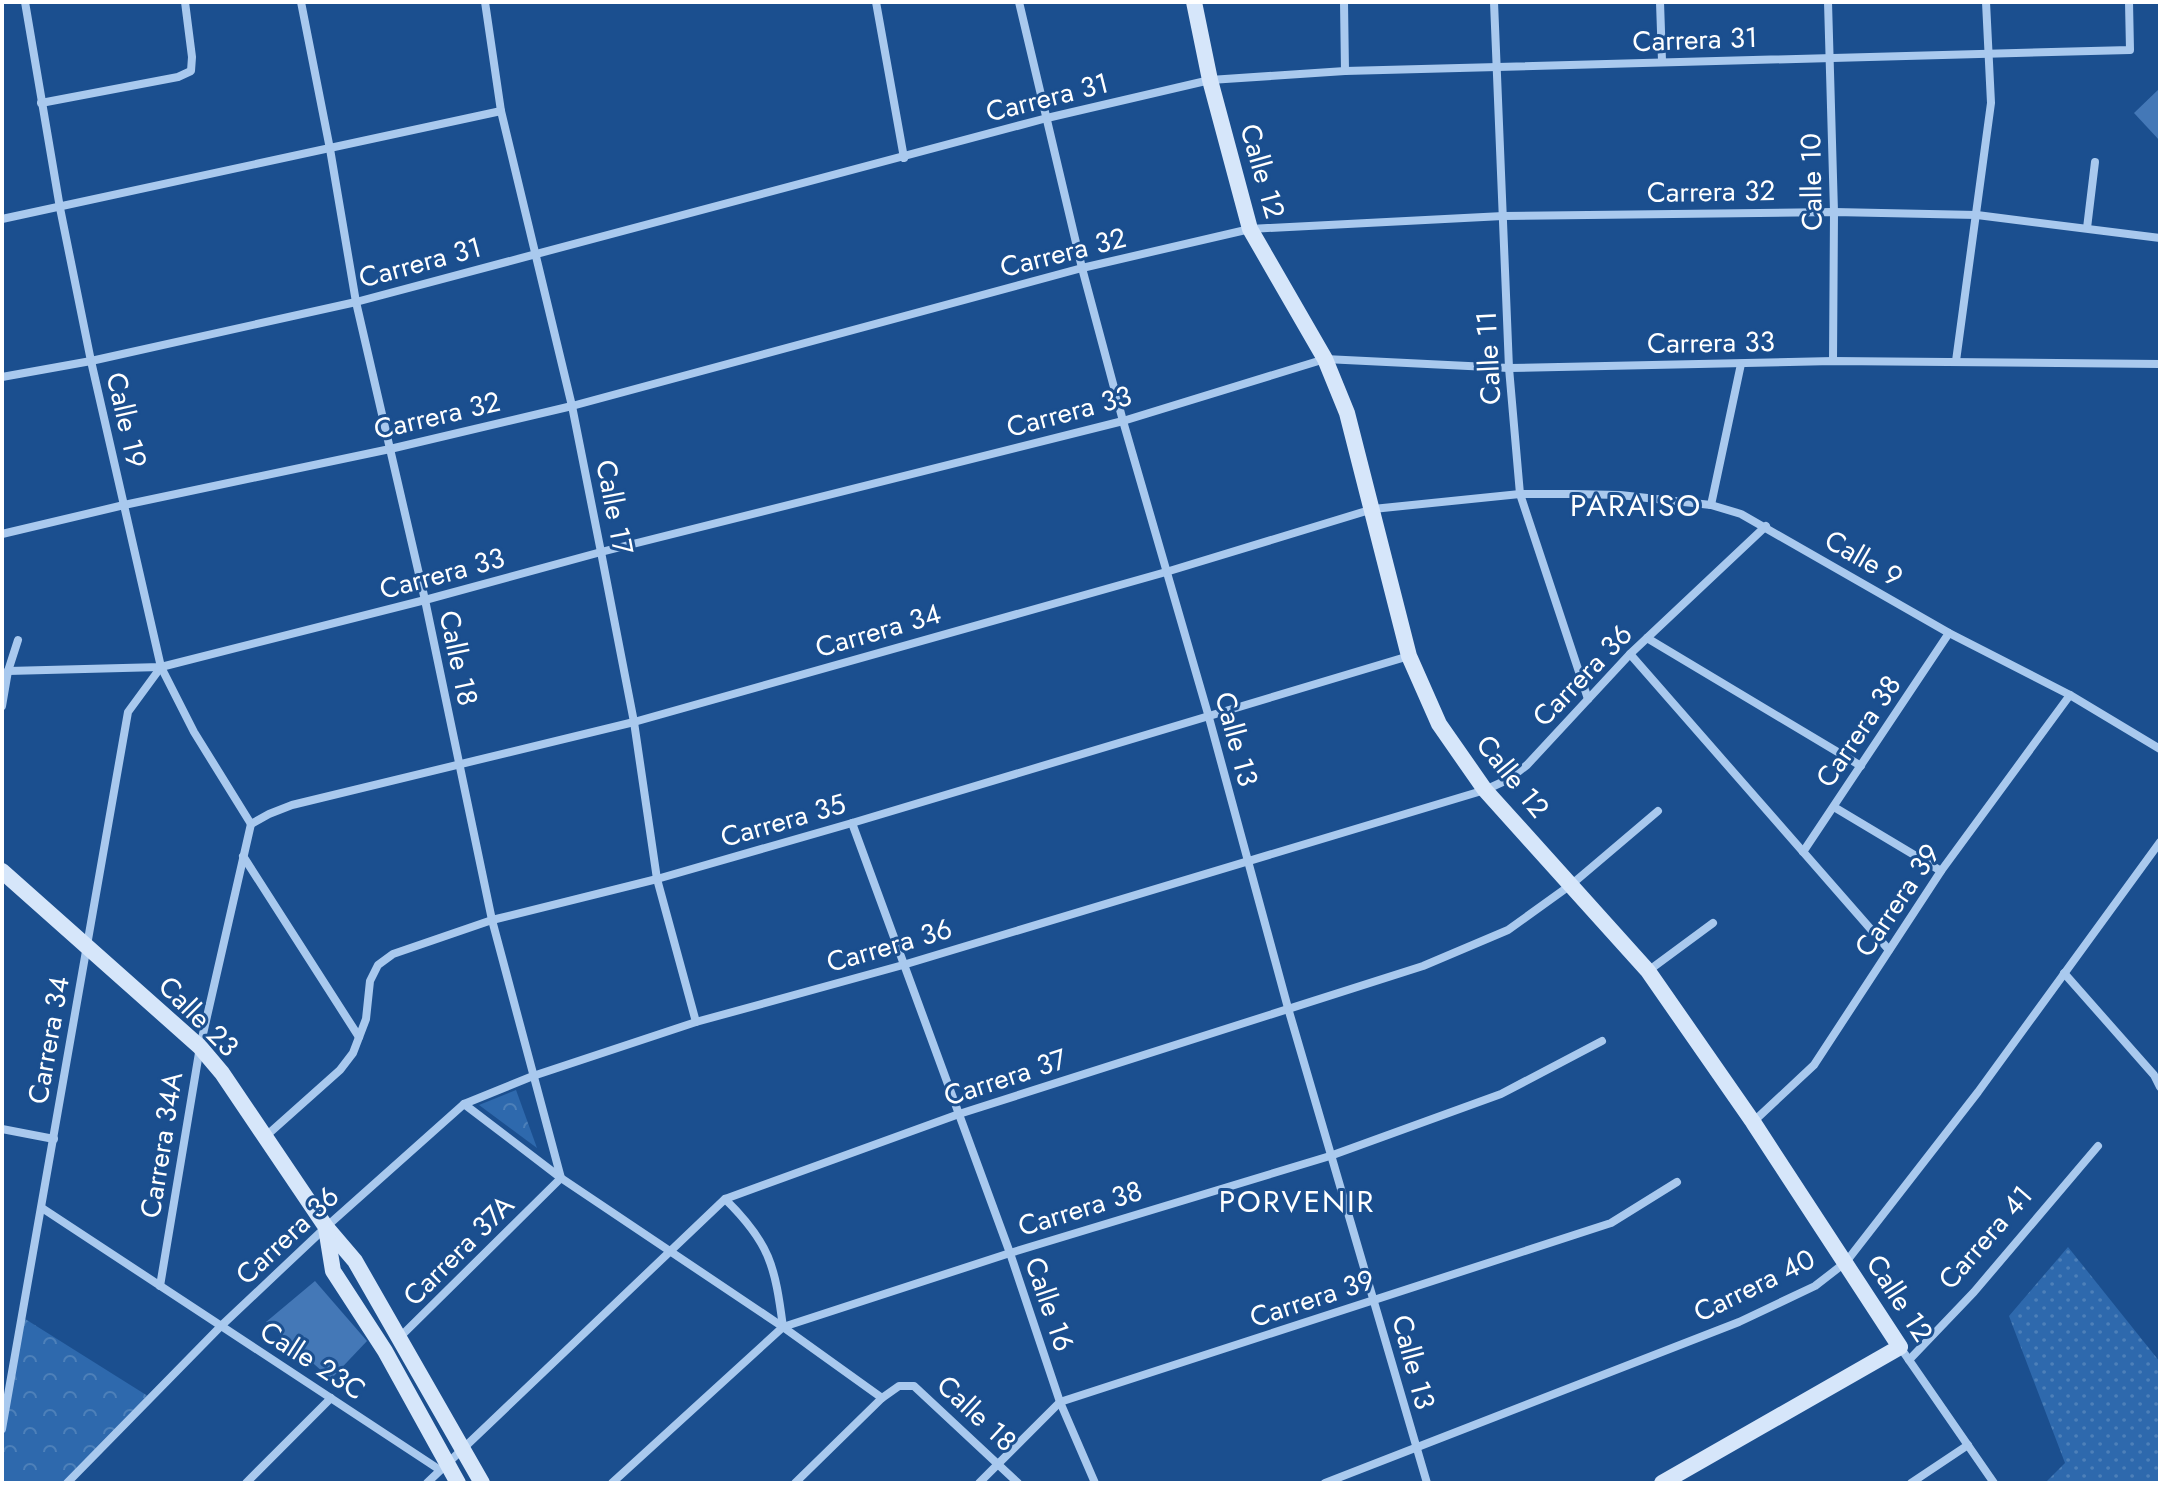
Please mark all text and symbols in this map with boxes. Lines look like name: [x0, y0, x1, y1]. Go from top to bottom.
street label: Carrera 31: [1632, 17, 1758, 62]
street label: Carrera 31: [981, 62, 1113, 133]
street label: Calle 12: [1229, 119, 1296, 223]
street label: Calle 10: [1790, 133, 1833, 231]
street label: Carrera 32: [1646, 170, 1776, 213]
street label: Carrera 32: [996, 217, 1130, 288]
street label: Carrera 31: [354, 226, 486, 298]
street label: Calle 11: [1466, 310, 1511, 406]
street label: Carrera 33: [1647, 321, 1775, 364]
street label: Calle 19: [96, 368, 157, 472]
street label: Carrera 33: [1002, 375, 1136, 448]
street label: Carrera 32: [370, 381, 504, 450]
street label: Calle 17: [585, 456, 644, 558]
district label: PARAISO: [1570, 484, 1702, 527]
street label: Calle 9: [1817, 520, 1911, 597]
street label: Carrera 33: [375, 537, 509, 610]
street label: Carrera 34: [811, 593, 946, 668]
street label: Calle 18: [428, 607, 489, 709]
street label: Carrera 36: [1523, 615, 1642, 736]
street label: Carrera 38: [1806, 667, 1911, 796]
street label: Calle 13: [1204, 687, 1269, 791]
street label: Calle 12: [1466, 726, 1559, 827]
street label: Carrera 35: [716, 783, 851, 858]
street label: Carrera 39: [1844, 835, 1950, 965]
street label: Carrera 36: [822, 908, 957, 983]
street label: Calle 23: [149, 967, 248, 1066]
street label: Carrera 34: [17, 973, 80, 1107]
street label: Carrera 37: [938, 1038, 1072, 1117]
street label: Carrera 34A: [130, 1069, 193, 1221]
street label: Carrera 38: [1013, 1170, 1147, 1247]
street label: Carrera 36: [226, 1176, 348, 1294]
street label: Carrera 41: [1928, 1176, 2042, 1298]
district label: PORVENIR: [1219, 1180, 1375, 1223]
street label: Carrera 37A: [393, 1185, 524, 1315]
street label: Carrera 40: [1687, 1238, 1822, 1332]
street label: Calle 12: [1856, 1246, 1943, 1350]
street label: Calle 16: [1014, 1252, 1085, 1357]
street label: Carrera 39: [1245, 1259, 1380, 1338]
street label: Calle 13: [1381, 1310, 1446, 1414]
street label: Calle 23C: [252, 1311, 374, 1410]
street label: Calle 18: [927, 1366, 1026, 1461]

